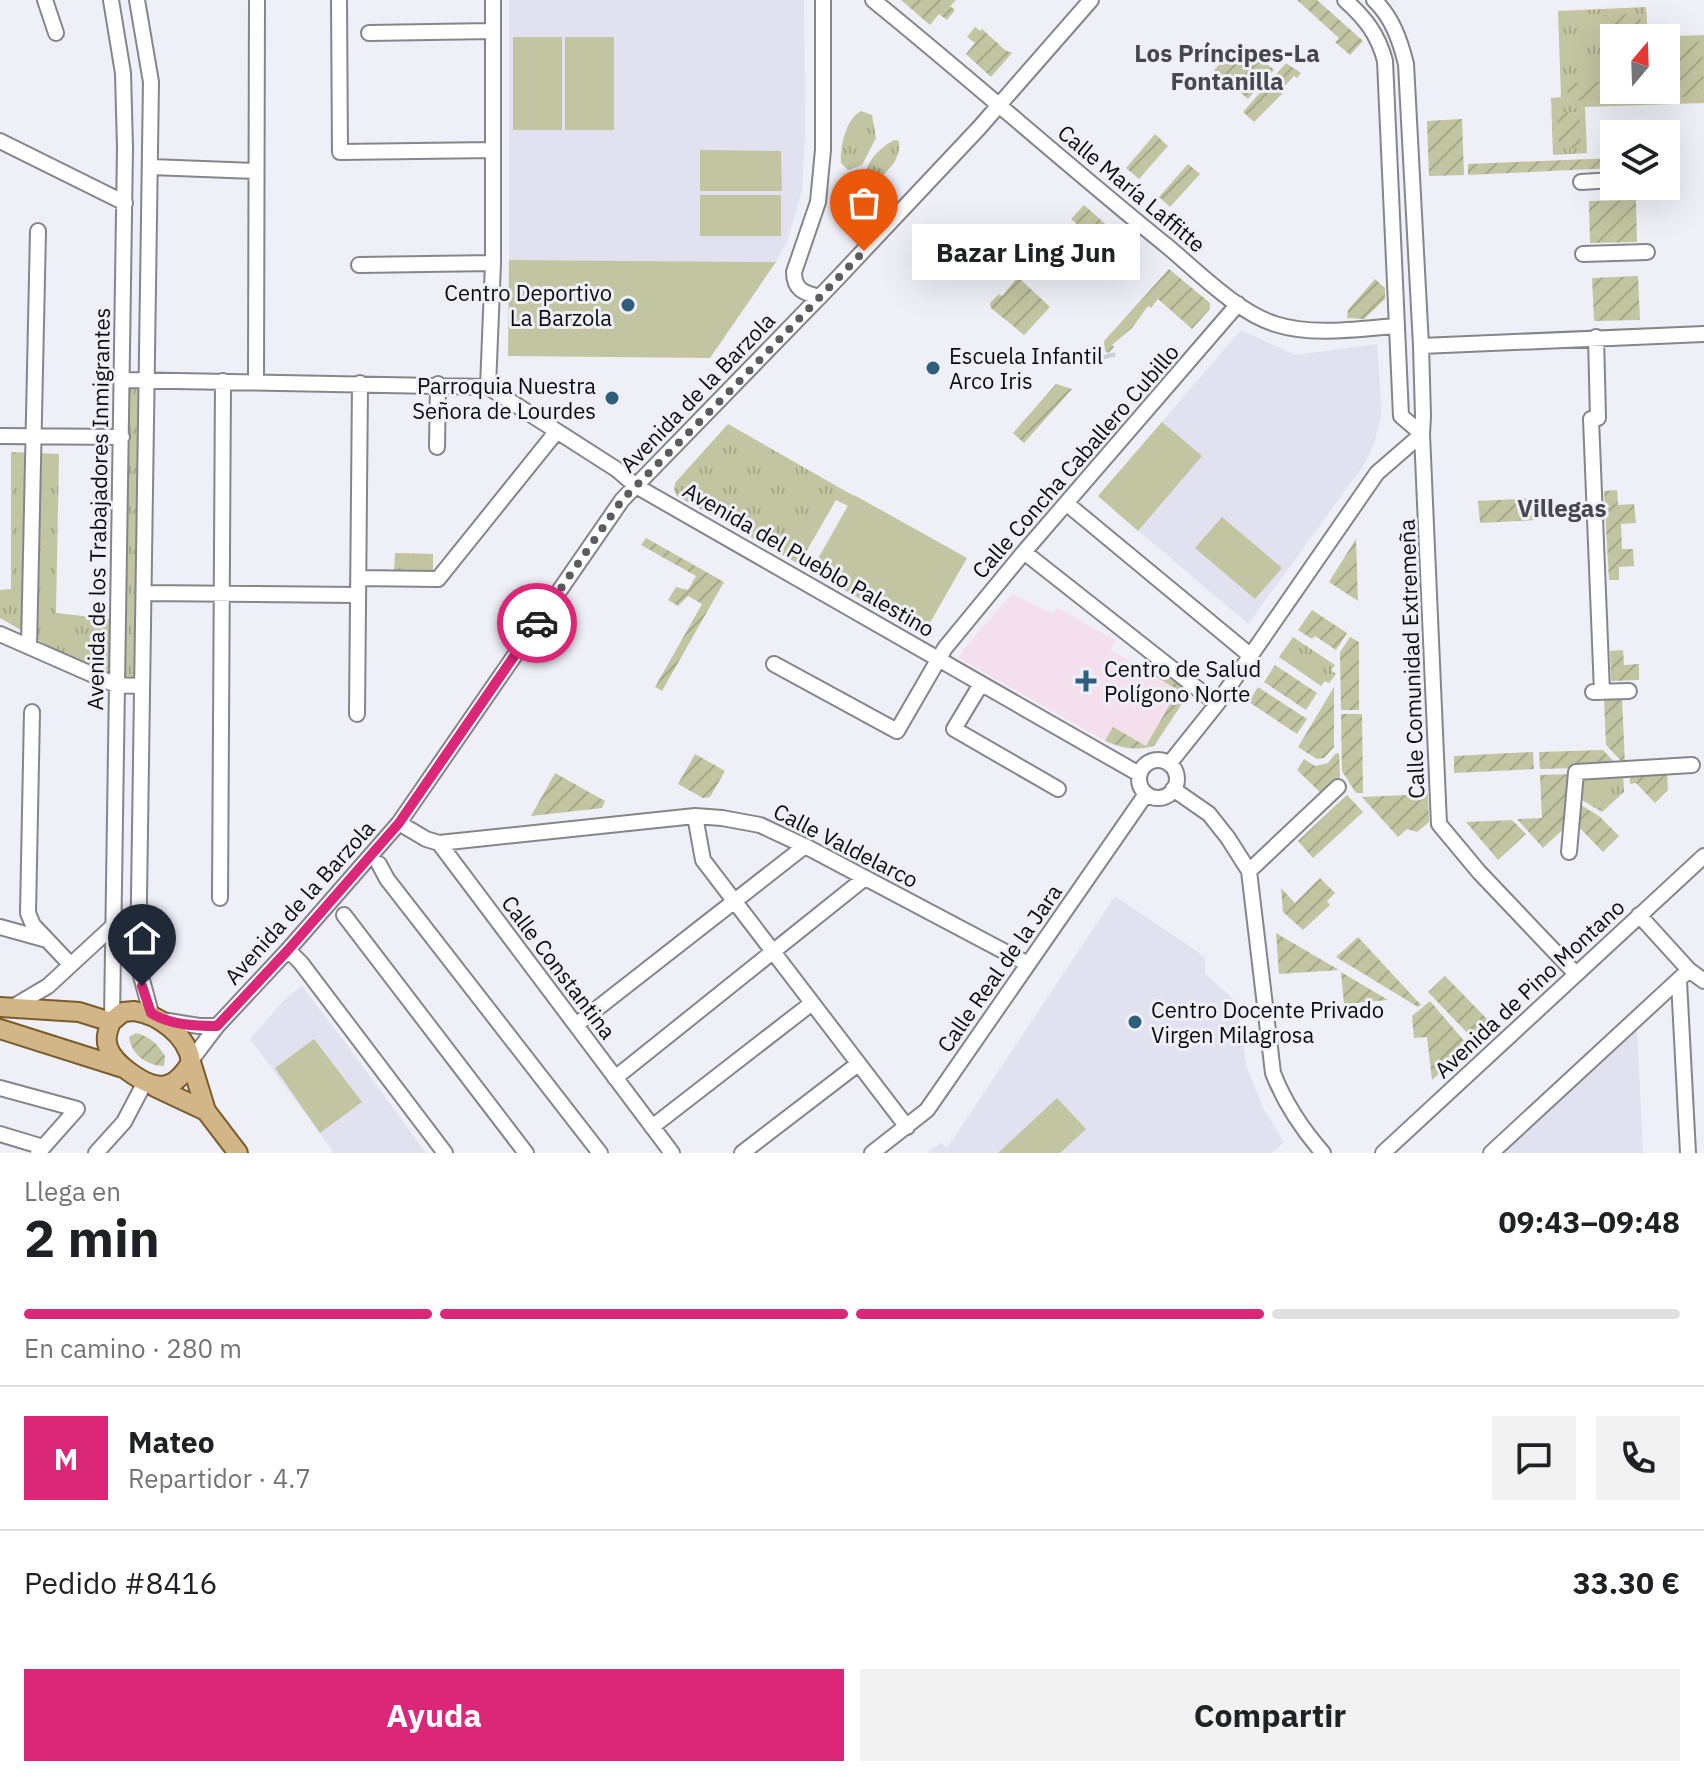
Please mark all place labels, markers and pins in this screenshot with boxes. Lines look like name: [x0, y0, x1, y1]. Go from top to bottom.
pin: [830, 169, 898, 251]
callout: Bazar Ling Jun: [912, 223, 1140, 279]
place label: Centro Deportivo La Barzola: [444, 278, 612, 332]
marker: Centro Deportivo La Barzola: [619, 296, 637, 314]
place label: Escuela Infantil Arco Iris: [949, 341, 1103, 395]
marker: Escuela Infantil Arco Iris: [924, 359, 942, 377]
place label: Parroquia Nuestra Señora de Lourdes: [412, 371, 596, 425]
marker: Parroquia Nuestra Señora de Lourdes: [603, 389, 621, 407]
place label: Centro de Salud Polígono Norte: [1104, 654, 1261, 708]
marker: Centro de Salud Polígono Norte: [1075, 670, 1097, 692]
pin: [108, 904, 176, 986]
place label: Centro Docente Privado Virgen Milagrosa: [1151, 995, 1384, 1049]
marker: Centro Docente Privado Virgen Milagrosa: [1126, 1013, 1144, 1031]

